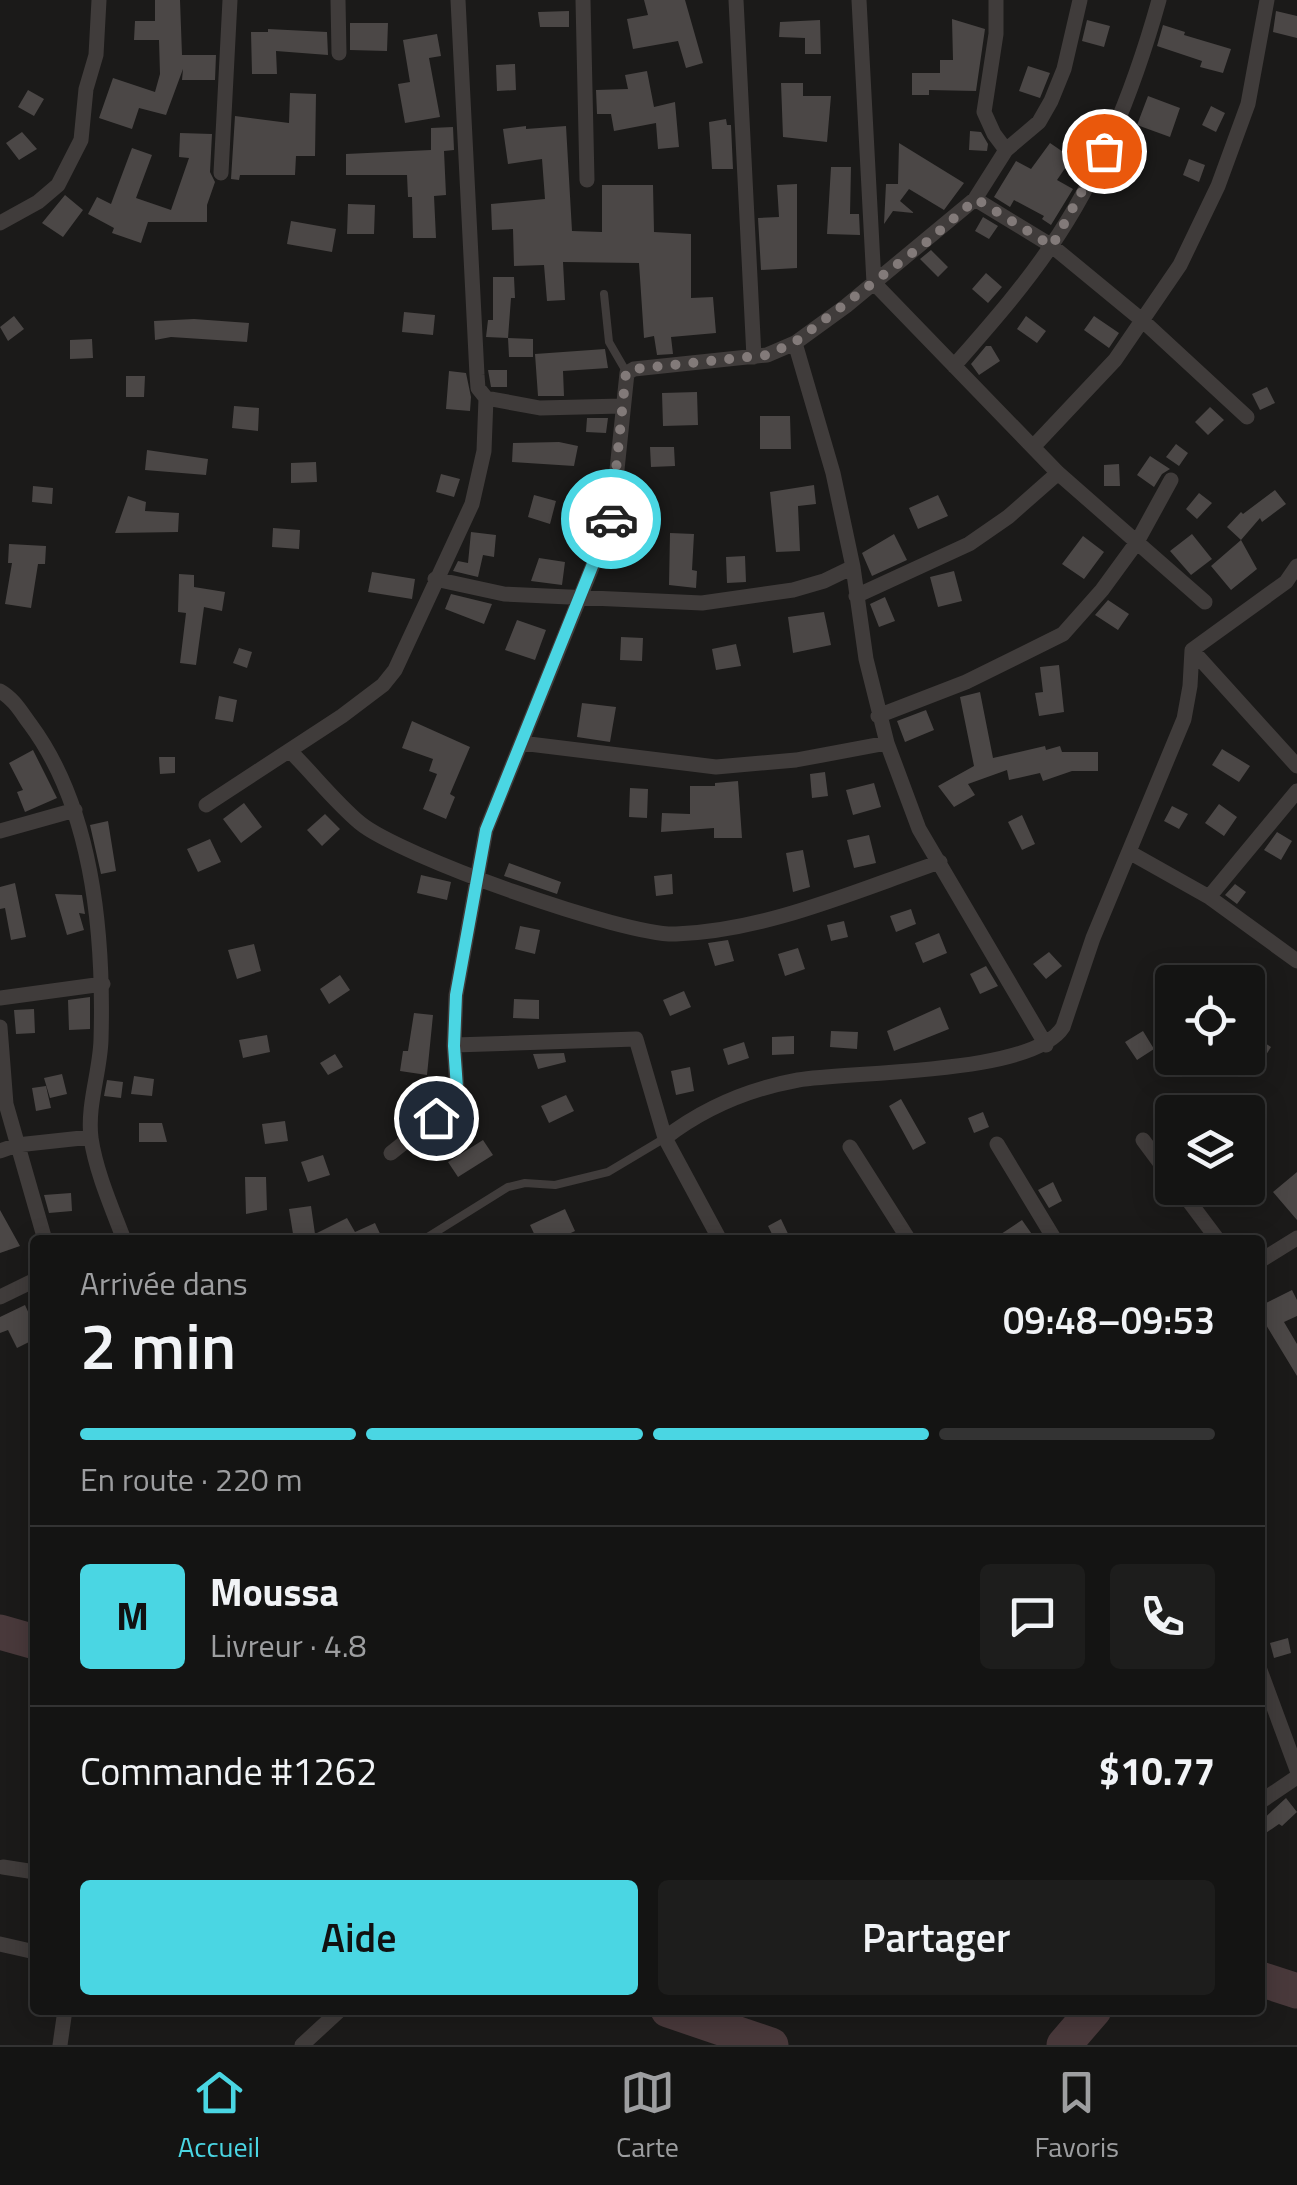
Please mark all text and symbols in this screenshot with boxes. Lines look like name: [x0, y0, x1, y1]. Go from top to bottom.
pin: [1062, 109, 1147, 194]
icon: bag: [1077, 124, 1132, 179]
courier: [561, 469, 661, 569]
icon: car: [584, 492, 639, 547]
map controls: [1155, 965, 1265, 1205]
button: locate: [1155, 965, 1265, 1075]
pin: [394, 1076, 479, 1161]
icon: home: [409, 1091, 464, 1146]
button: layers: [1155, 1095, 1265, 1205]
text: Arrivée dans: [80, 1259, 248, 1307]
text: 09:48–09:53: [1003, 1291, 1215, 1349]
text: 2 min: [80, 1295, 236, 1394]
text: En route · 220 m: [80, 1455, 303, 1503]
text: Moussa: [210, 1563, 339, 1621]
button: chat: [980, 1564, 1085, 1669]
button: phone: [1110, 1564, 1215, 1669]
text: M: [116, 1587, 149, 1645]
text: Livreur · 4.8: [210, 1621, 366, 1669]
text: Commande #1262: [80, 1742, 377, 1800]
text: $10.77: [1099, 1742, 1215, 1800]
button: Aide: [80, 1880, 638, 1995]
button: Partager: [658, 1880, 1215, 1995]
tab: Accueil: [178, 2065, 260, 2168]
tab: Carte: [616, 2065, 679, 2168]
tab: Favoris: [1035, 2065, 1119, 2168]

